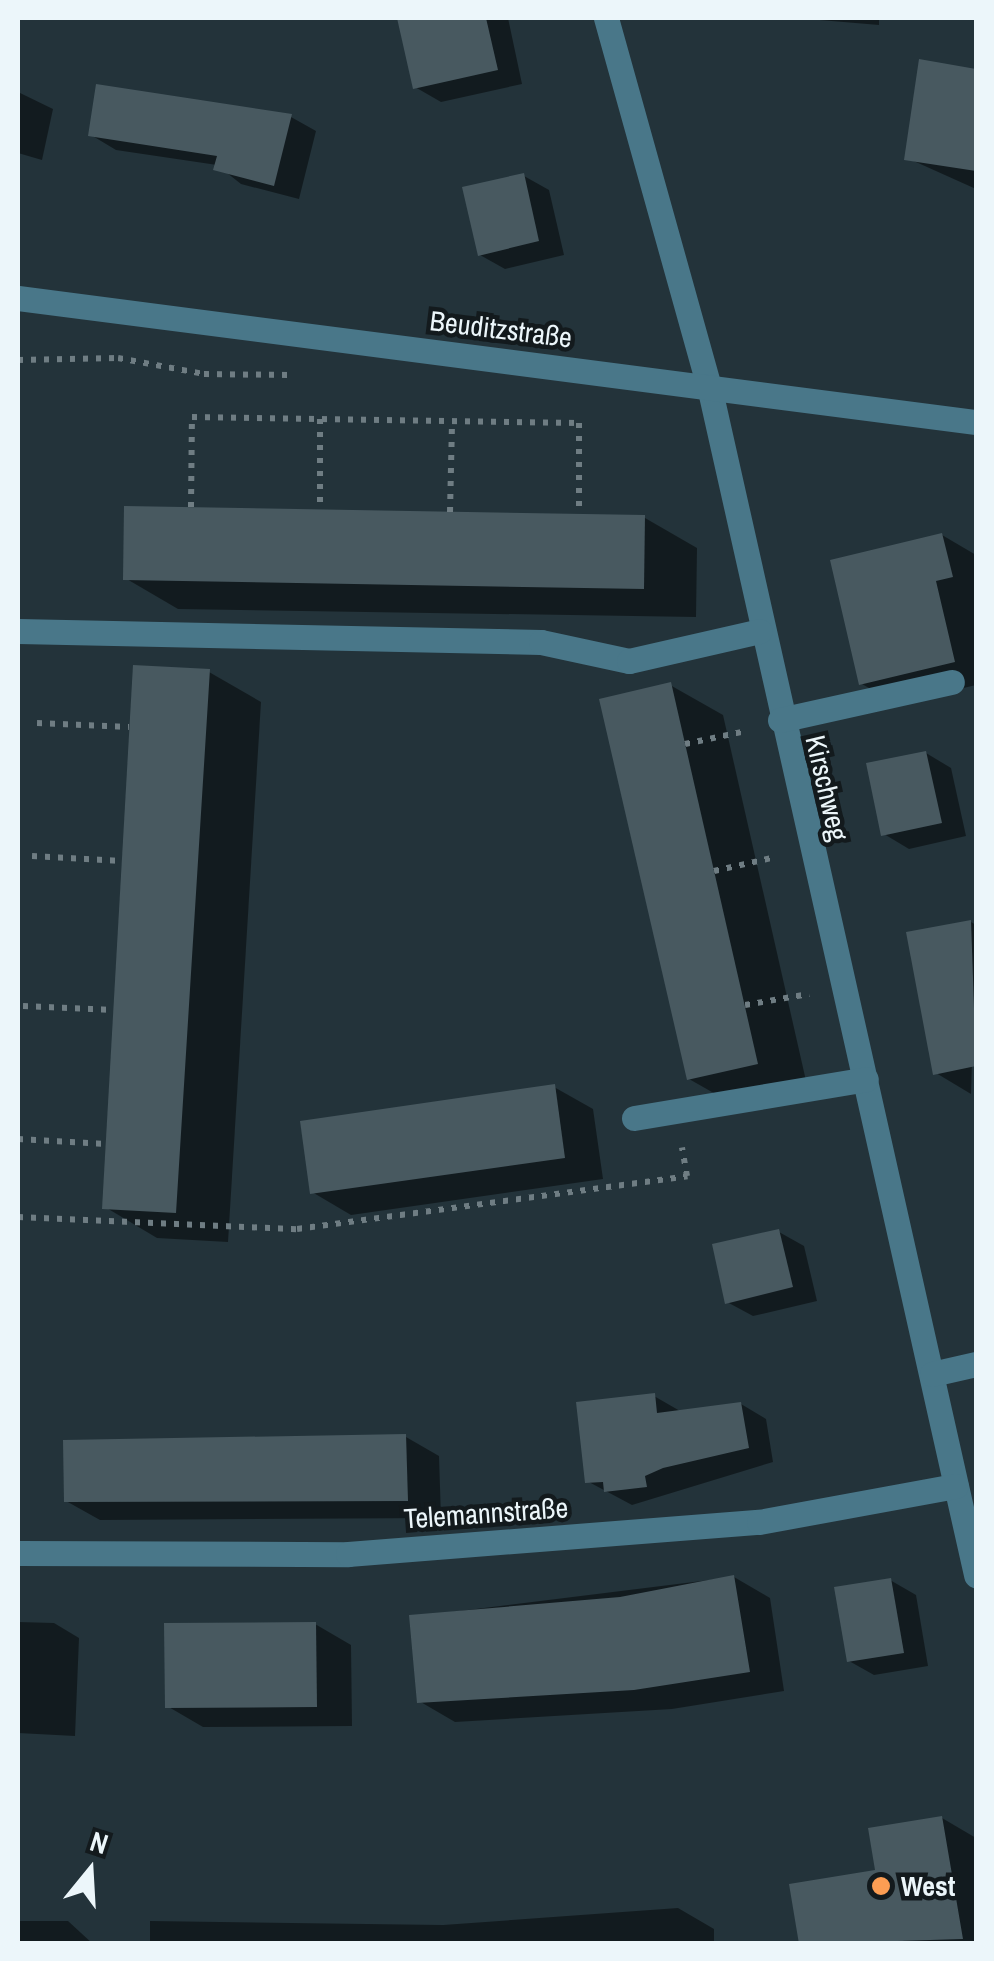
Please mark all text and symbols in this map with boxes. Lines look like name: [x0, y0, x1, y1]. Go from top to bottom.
street label: Beuditzstraße: [428, 304, 574, 354]
street label: Kirschweg: [799, 732, 855, 844]
street label: Telemannstraße: [403, 1490, 569, 1536]
north arrow: [40, 1821, 140, 1921]
text: N: [86, 1822, 113, 1863]
place label: West: [901, 1869, 955, 1903]
marker: West: [870, 1875, 892, 1897]

